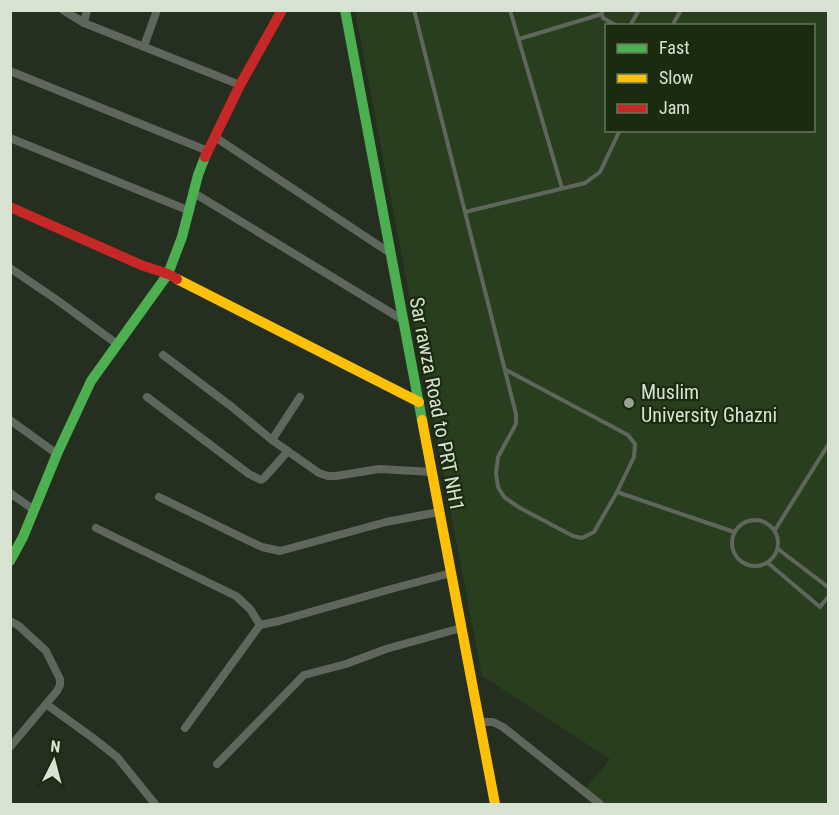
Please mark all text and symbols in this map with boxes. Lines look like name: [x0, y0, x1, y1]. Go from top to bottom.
legend: [605, 24, 815, 132]
text: Fast: [659, 37, 690, 58]
text: Slow: [659, 67, 694, 88]
text: Jam: [659, 97, 690, 118]
street label: Sar rawza Road to PRT NH1: [405, 295, 469, 513]
place label: Muslim University Ghazni: [641, 380, 777, 427]
marker: Muslim University Ghazni: [622, 396, 636, 410]
north arrow: [24, 731, 84, 791]
text: N: [50, 737, 61, 757]

